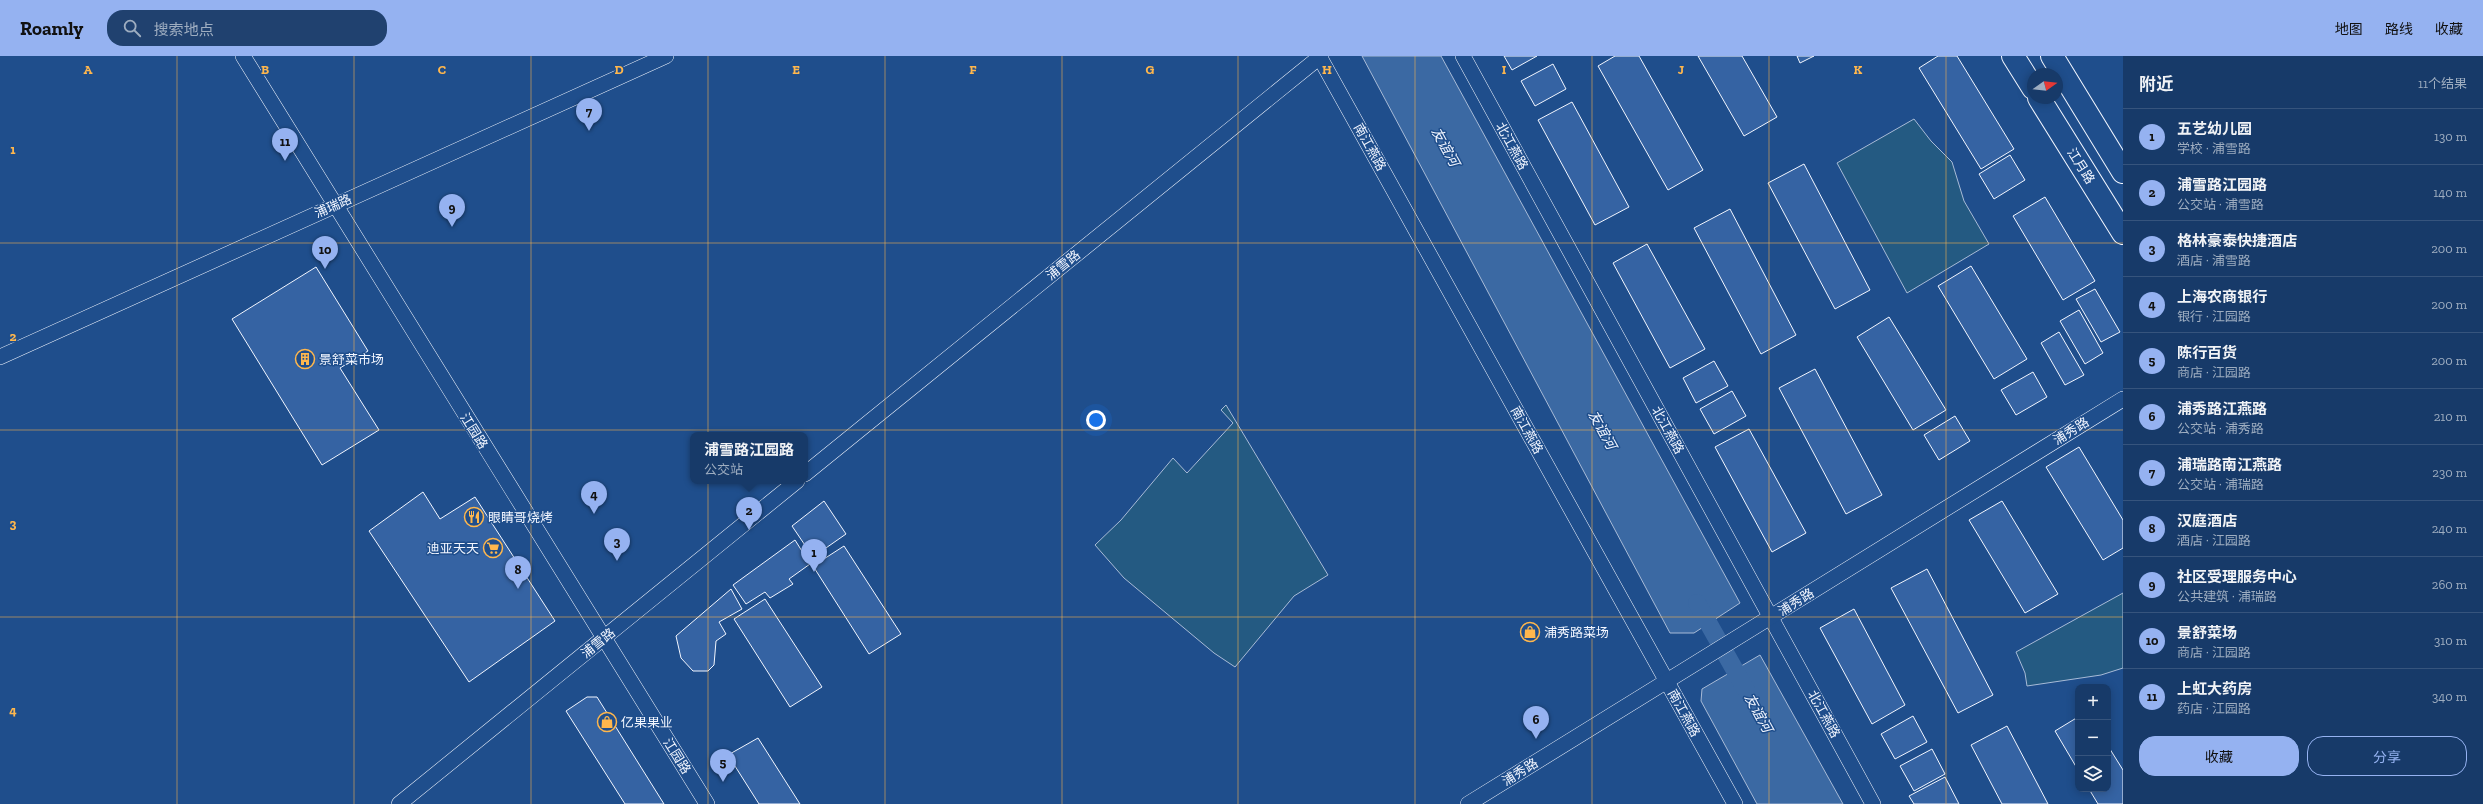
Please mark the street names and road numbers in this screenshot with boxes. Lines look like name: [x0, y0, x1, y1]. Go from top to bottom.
street label: 北江燕路: [1493, 120, 1531, 172]
street label: 南江燕路: [1351, 121, 1389, 173]
street label: 江月路: [2064, 145, 2098, 187]
street label: 浦瑞路: [312, 191, 354, 221]
street label: 浦雪路: [1043, 247, 1083, 283]
street label: 南江燕路: [1508, 404, 1546, 456]
street label: 北江燕路: [1649, 404, 1687, 456]
street label: 江园路: [457, 410, 491, 452]
street label: 浦秀路: [2050, 414, 2092, 448]
street label: 浦秀路: [1775, 585, 1817, 619]
street label: 浦雪路: [578, 625, 618, 661]
street label: 南江燕路: [1665, 687, 1703, 739]
street label: 北江燕路: [1805, 688, 1843, 740]
street label: 江园路: [660, 735, 694, 777]
street label: 浦秀路: [1499, 755, 1541, 789]

